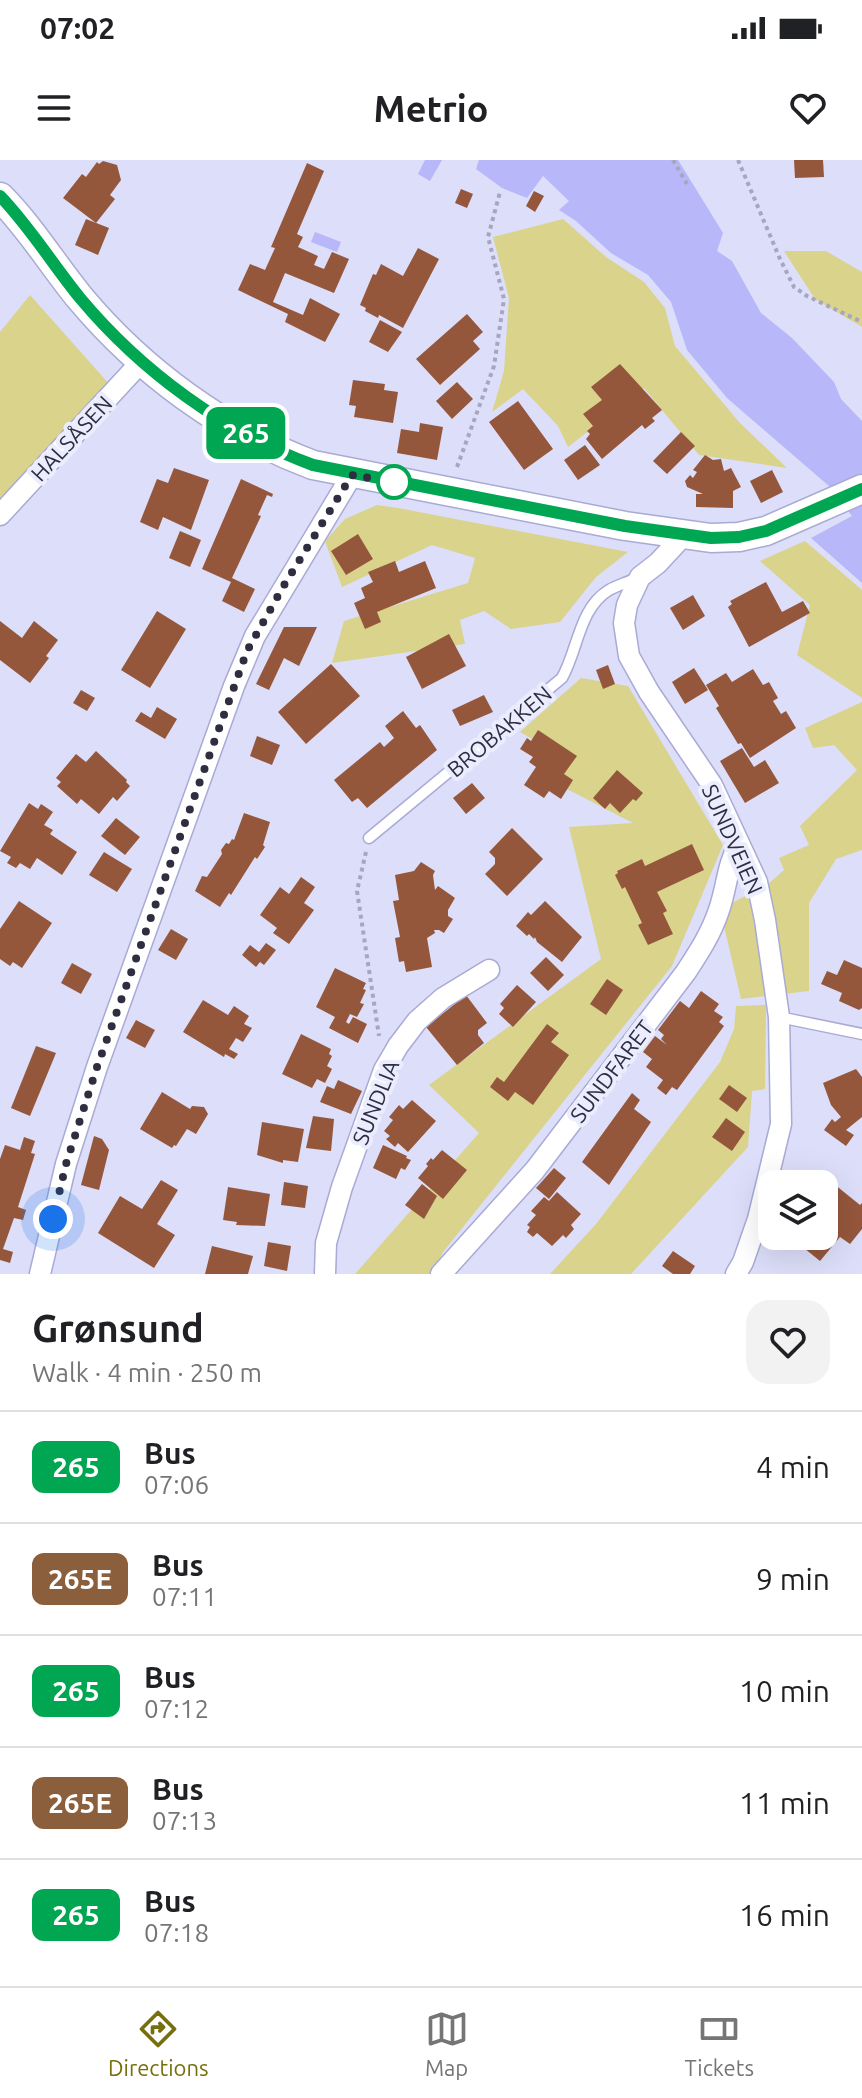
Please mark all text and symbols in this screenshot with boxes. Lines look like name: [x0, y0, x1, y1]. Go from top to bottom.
text: 07:02: [40, 11, 115, 45]
icon: menu: [32, 86, 76, 130]
icon: heart: [786, 86, 830, 130]
text: Metrio: [374, 88, 488, 129]
street label: HALSÅSEN: [25, 390, 117, 486]
line badge: 265: [200, 407, 292, 459]
text: 265: [222, 417, 270, 448]
unlabelled marker: [377, 465, 411, 499]
street label: BROBAKKEN: [442, 680, 556, 782]
street label: SUNDVEIEN: [698, 780, 768, 898]
street label: SUNDFARET: [565, 1015, 657, 1127]
street label: SUNDLIA: [347, 1055, 404, 1148]
map controls: [758, 1170, 838, 1250]
button: layers: [758, 1170, 838, 1250]
your location: [33, 1199, 73, 1239]
button: heart: [746, 1300, 830, 1384]
text: Grønsund: [32, 1307, 204, 1349]
text: Walk · 4 min · 250 m: [32, 1358, 262, 1387]
text: Bus: [144, 1436, 196, 1470]
text: 4 min: [756, 1450, 830, 1484]
text: 265: [52, 1451, 100, 1482]
text: 07:06: [144, 1470, 209, 1499]
text: Bus: [152, 1548, 204, 1582]
text: 9 min: [756, 1562, 830, 1596]
text: 265E: [48, 1563, 112, 1594]
text: 07:11: [152, 1582, 217, 1611]
text: Bus: [144, 1660, 196, 1694]
text: 10 min: [739, 1674, 830, 1708]
text: 265: [52, 1675, 100, 1706]
text: 07:12: [144, 1694, 209, 1723]
text: Bus: [152, 1772, 204, 1806]
text: 11 min: [739, 1786, 830, 1820]
text: 265E: [48, 1787, 112, 1818]
text: 07:13: [152, 1806, 217, 1835]
text: Bus: [144, 1884, 196, 1918]
text: 16 min: [739, 1898, 830, 1932]
text: 265: [52, 1899, 100, 1930]
text: 07:18: [144, 1918, 209, 1947]
tab: Directions: [108, 2007, 209, 2080]
tab: Map: [425, 2007, 469, 2080]
tab: Tickets: [685, 2007, 754, 2080]

